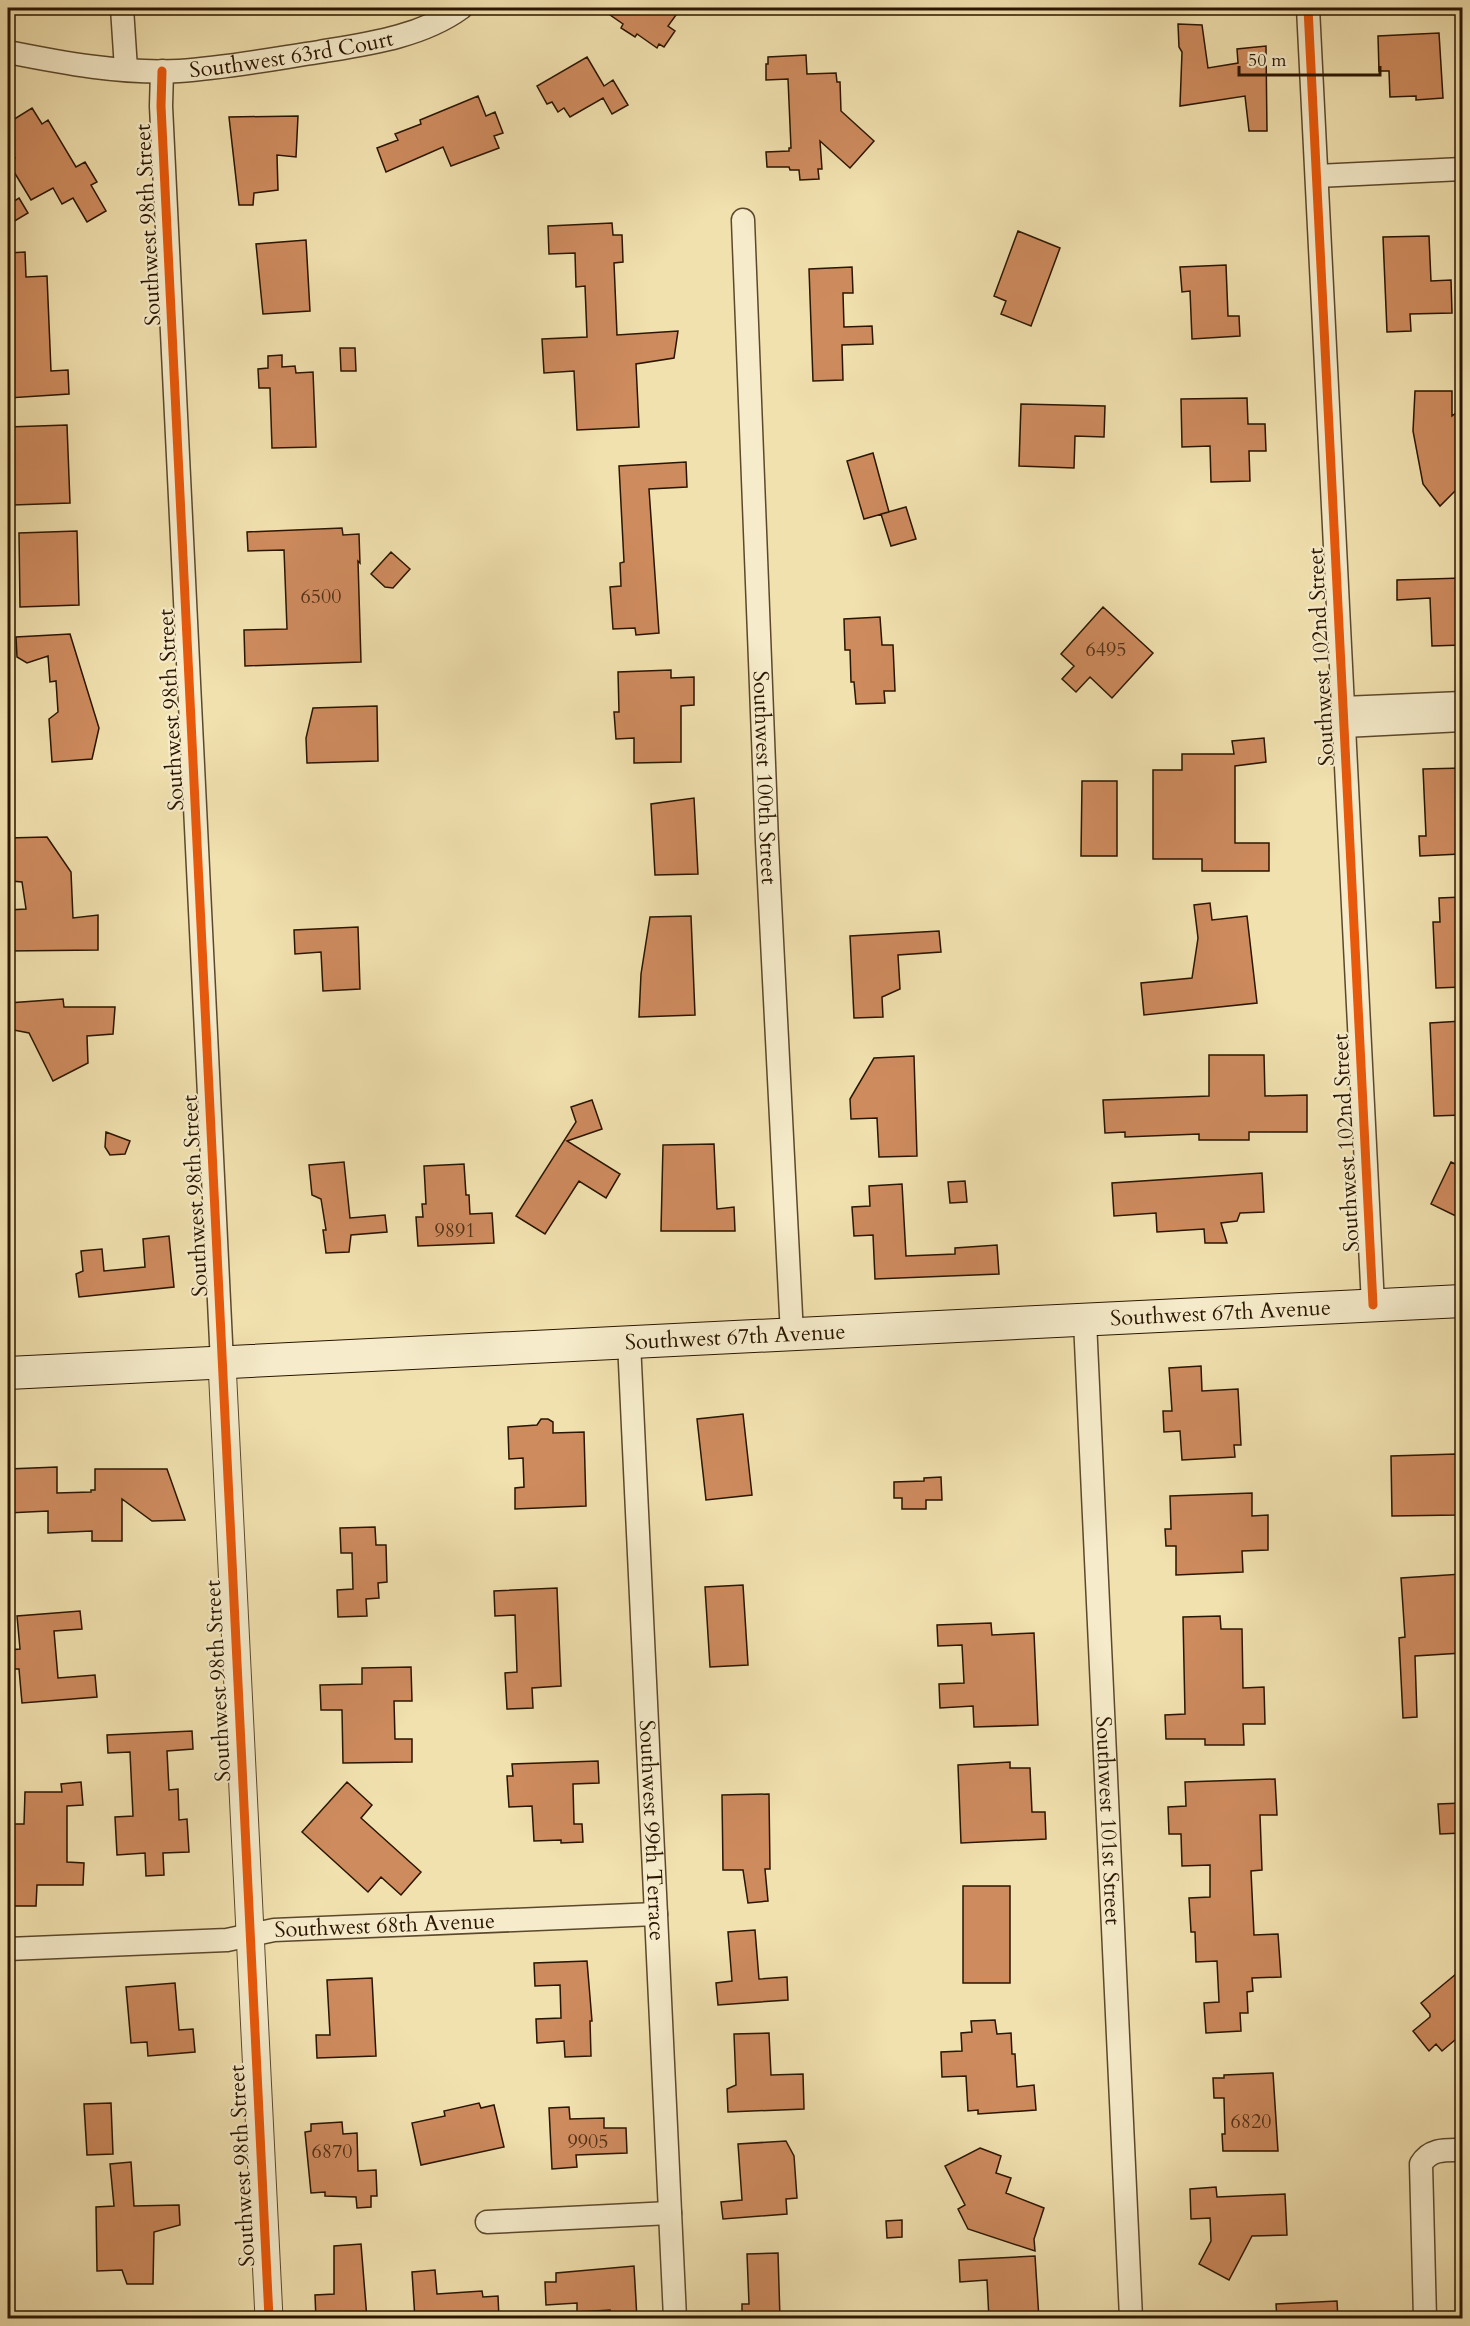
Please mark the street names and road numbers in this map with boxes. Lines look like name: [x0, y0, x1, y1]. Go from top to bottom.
street label: Southwest 63rd Court: [188, 23, 396, 85]
street label: Southwest 98th Street: [128, 123, 168, 327]
street label: Southwest 102nd Street: [1300, 547, 1342, 767]
street label: Southwest 98th Street: [151, 608, 191, 812]
street label: Southwest 100th Street: [745, 670, 784, 885]
street label: Southwest 102nd Street: [1325, 1033, 1367, 1253]
street label: Southwest 98th Street: [175, 1094, 215, 1298]
street label: Southwest 67th Avenue: [1109, 1293, 1332, 1333]
street label: Southwest 67th Avenue: [624, 1317, 846, 1357]
street label: Southwest 98th Street: [198, 1579, 238, 1783]
street label: Southwest 101st Street: [1088, 1715, 1128, 1926]
street label: Southwest 99th Terrace: [632, 1719, 672, 1942]
street label: Southwest 68th Avenue: [274, 1906, 496, 1945]
street label: Southwest 98th Street: [222, 2064, 262, 2268]

